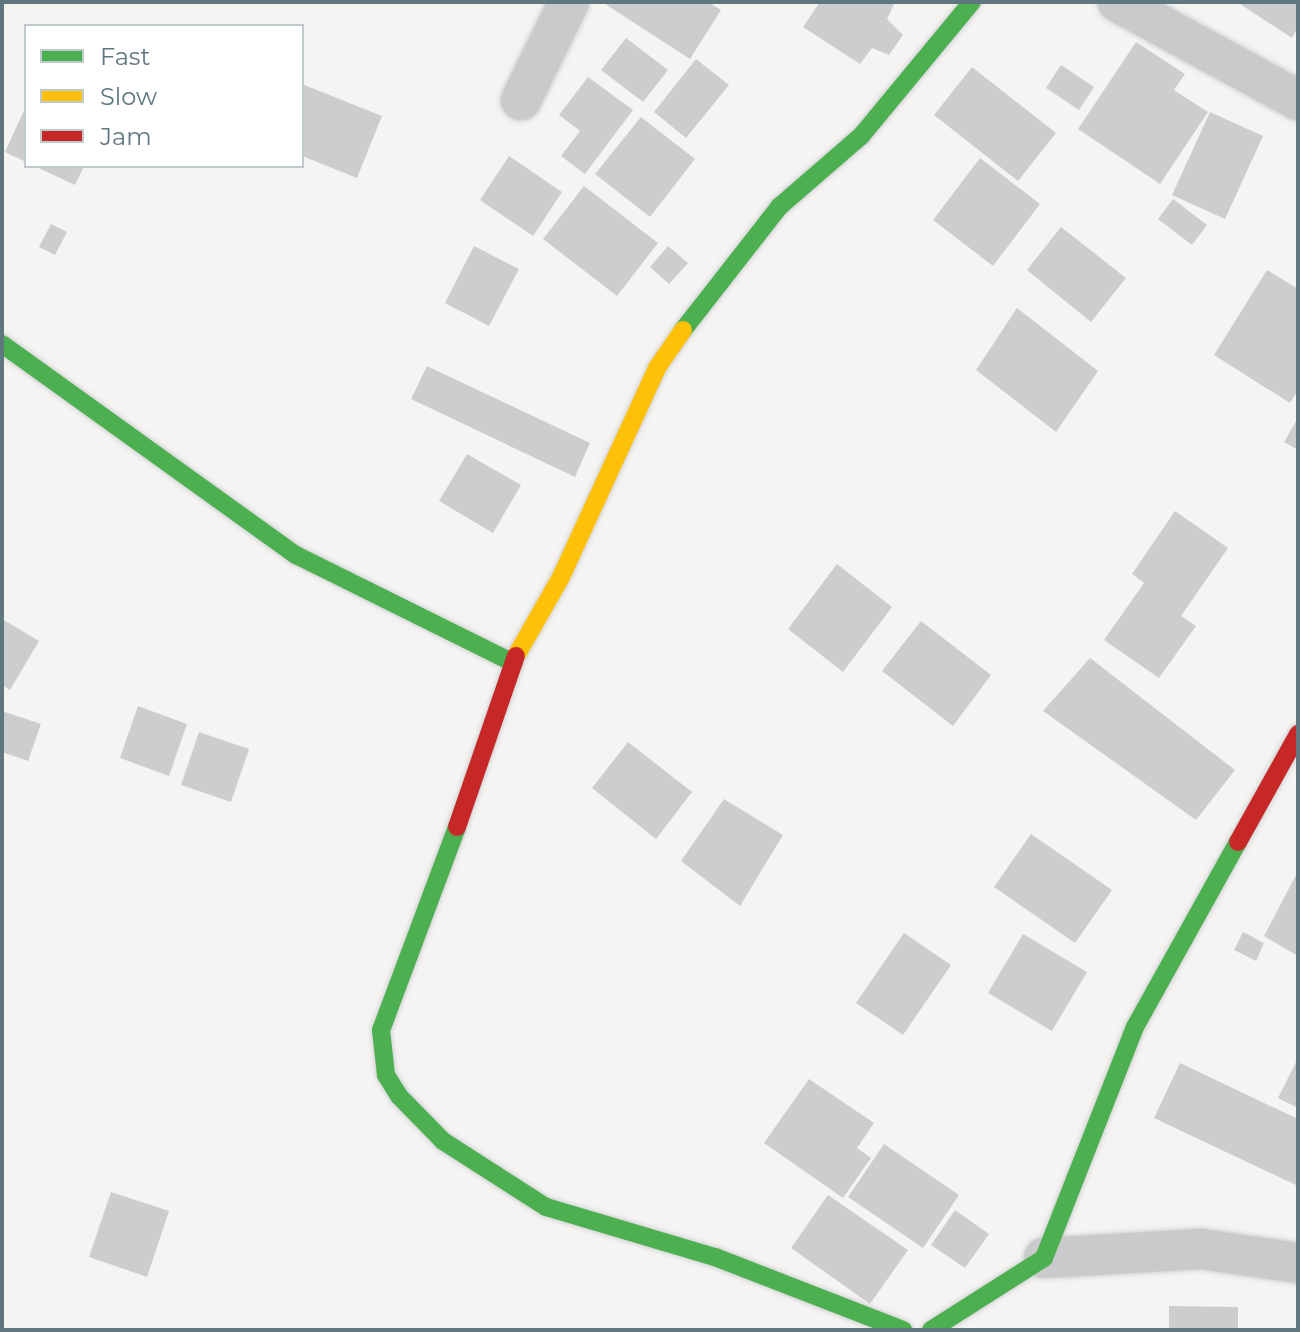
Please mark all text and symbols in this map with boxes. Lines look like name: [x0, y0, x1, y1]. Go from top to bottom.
legend: [24, 24, 304, 168]
text: Fast: [100, 42, 150, 71]
text: Slow: [100, 82, 157, 111]
text: Jam: [100, 122, 152, 151]

